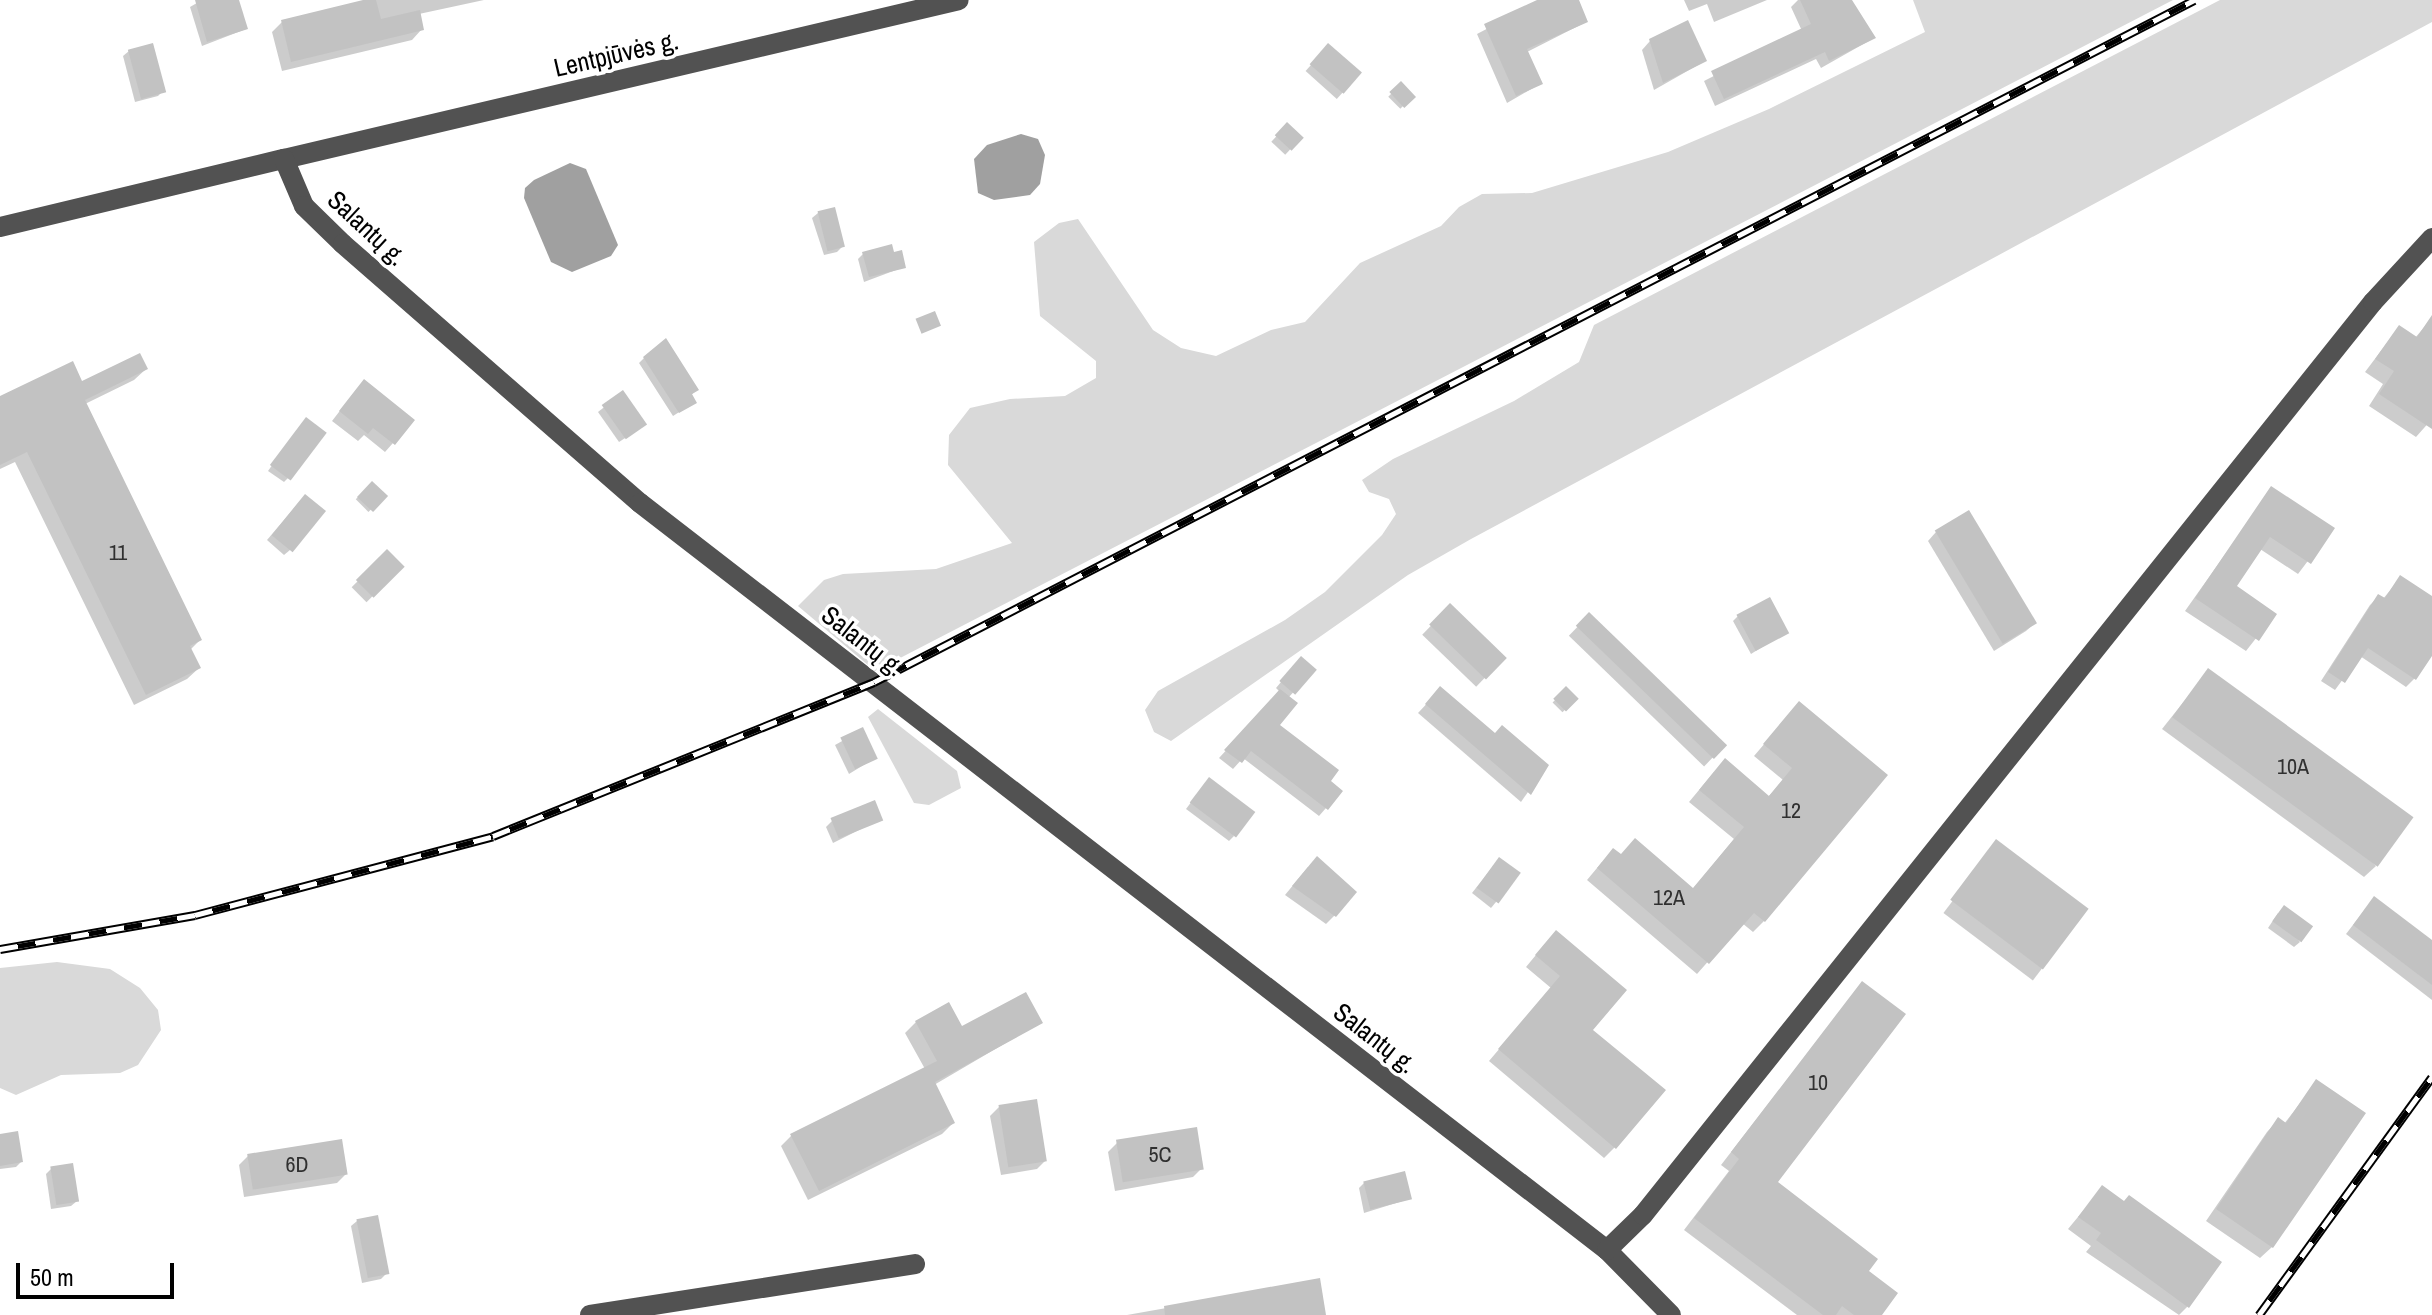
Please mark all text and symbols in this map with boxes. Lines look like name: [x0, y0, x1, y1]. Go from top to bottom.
street label: Lentpjūvės g.: [551, 25, 681, 83]
street label: Salantų g.: [321, 184, 413, 272]
house number: 11: [109, 540, 127, 566]
street label: Salantų g.: [816, 599, 910, 683]
house number: 10A: [2277, 754, 2309, 780]
house number: 12: [1781, 798, 1801, 824]
house number: 12A: [1653, 885, 1685, 911]
street label: Salantų g.: [1328, 996, 1422, 1080]
house number: 10: [1808, 1070, 1828, 1096]
house number: 5C: [1148, 1142, 1172, 1168]
house number: 6D: [285, 1152, 309, 1178]
scale bar: [20, 1247, 178, 1297]
text: 50 m: [30, 1261, 74, 1293]

